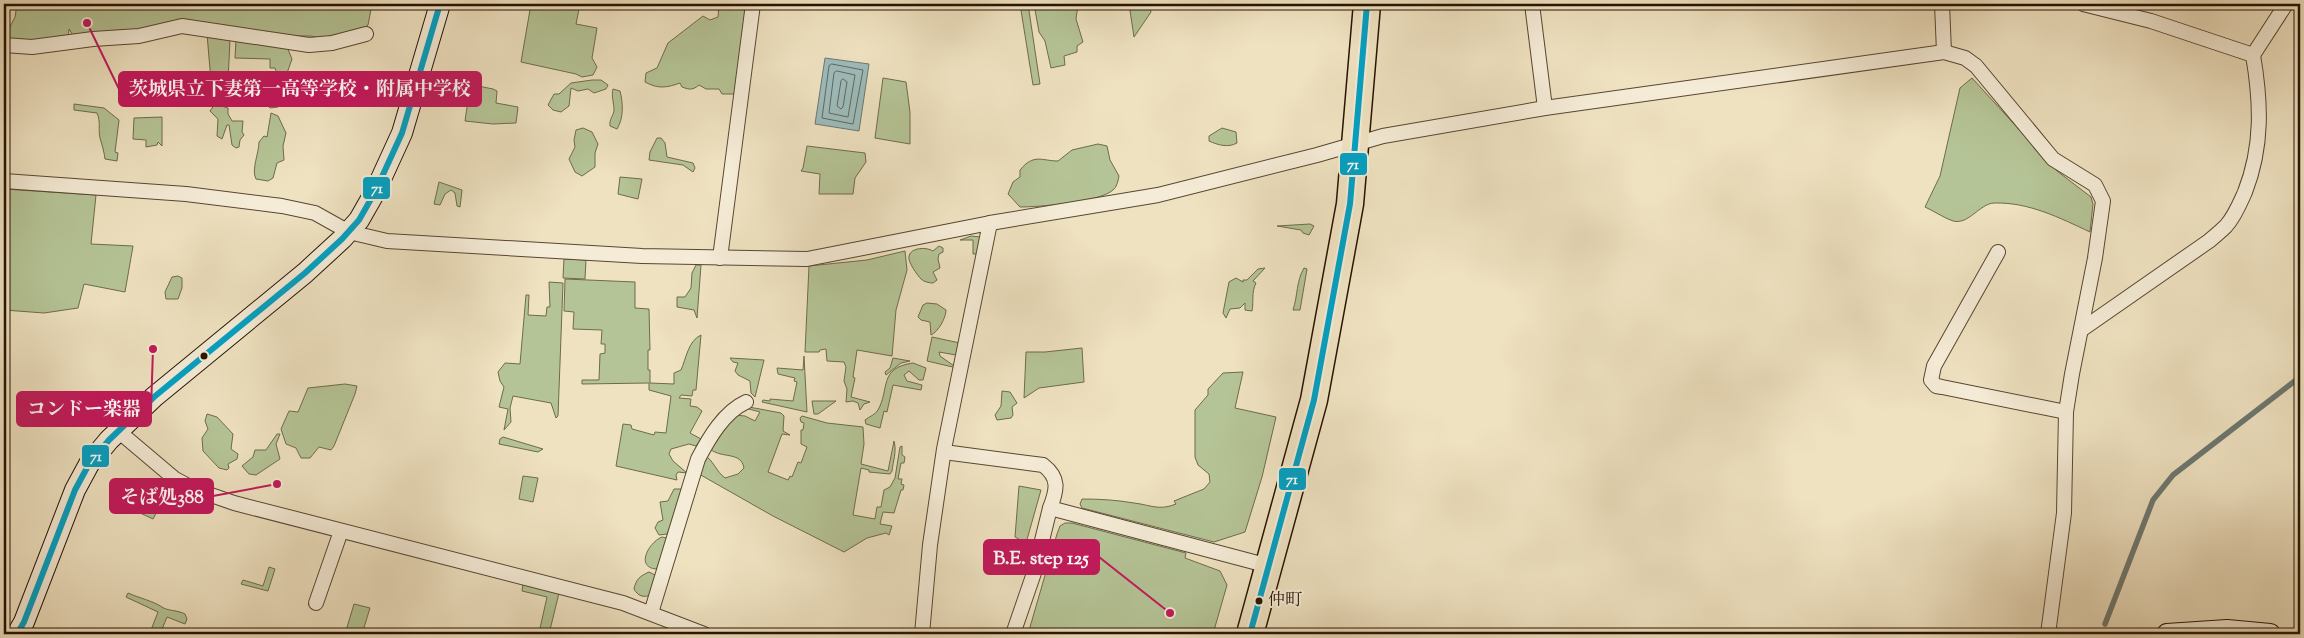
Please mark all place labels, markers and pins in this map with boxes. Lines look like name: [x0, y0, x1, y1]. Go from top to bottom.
callout: 茨城県立下妻第一高等学校・附属中学校: [119, 72, 481, 106]
unlabelled marker: [199, 351, 209, 361]
callout: コンドー楽器: [17, 392, 151, 426]
callout: そば処388: [110, 479, 213, 513]
callout: B.E. step 125: [984, 540, 1099, 574]
place label: 仲町: [1268, 589, 1302, 613]
marker: 仲町: [1254, 596, 1264, 606]

